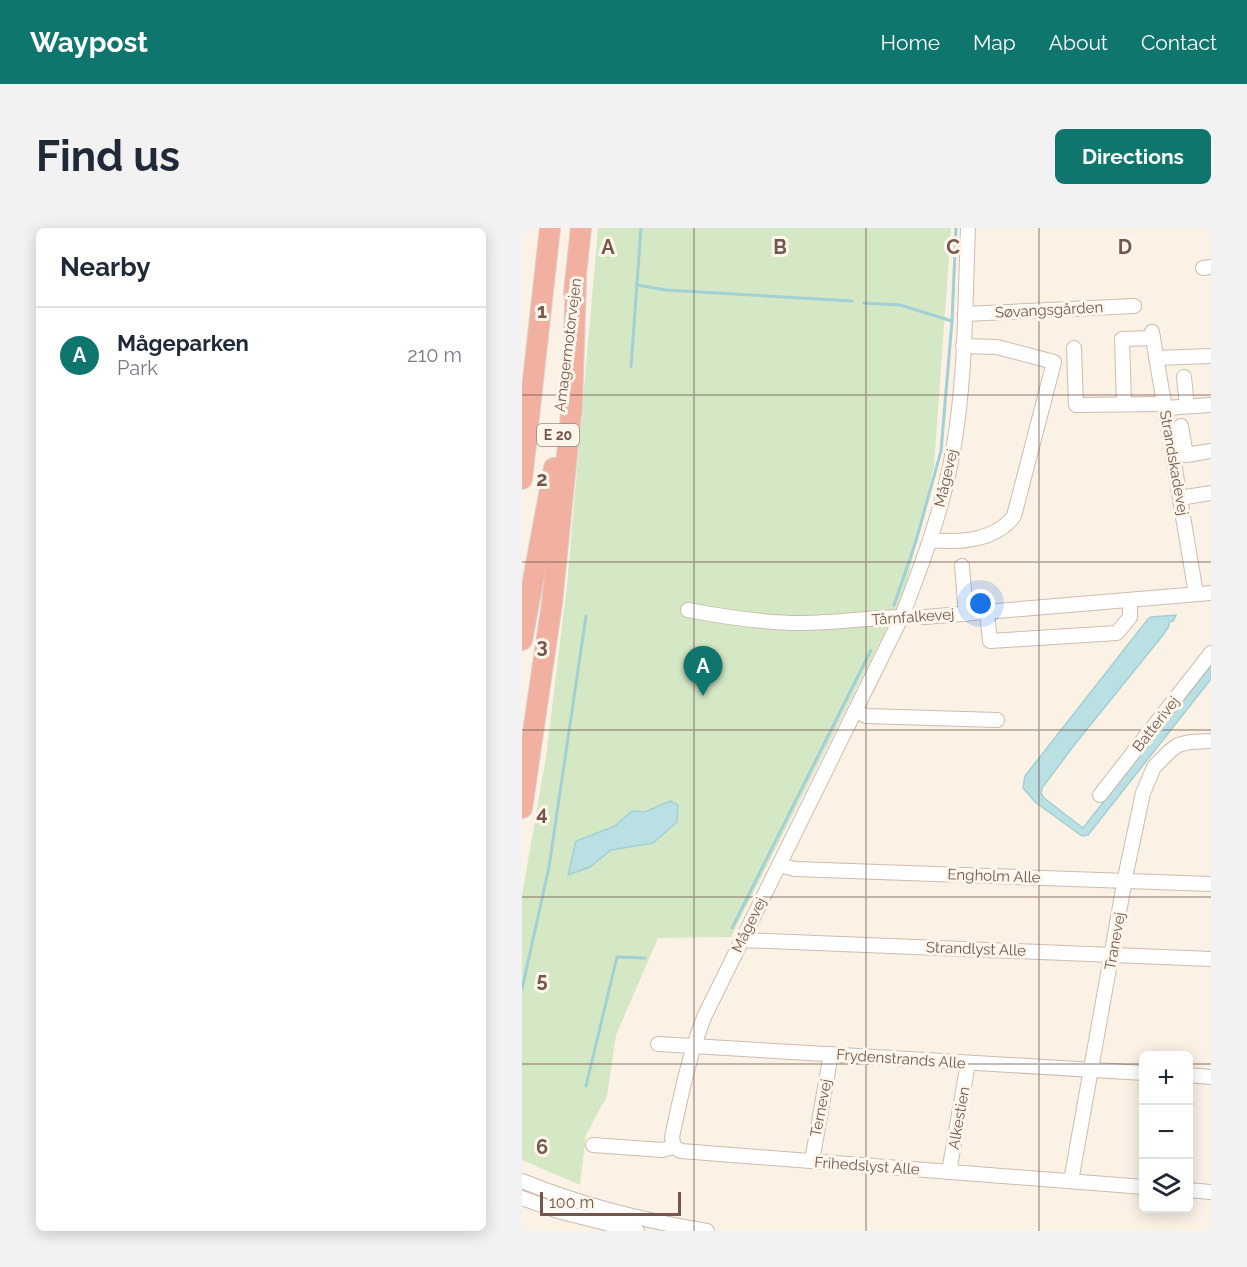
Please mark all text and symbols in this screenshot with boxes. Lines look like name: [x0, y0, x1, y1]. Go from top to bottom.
text: Waypost: [30, 26, 148, 59]
text: Home: [881, 30, 940, 55]
text: Map: [973, 30, 1016, 55]
text: About: [1049, 30, 1108, 55]
text: Contact: [1141, 30, 1217, 55]
button: Directions: [1055, 129, 1211, 184]
text: Find us: [36, 132, 180, 181]
text: A: [601, 235, 615, 259]
text: B: [773, 235, 787, 259]
text: C: [946, 235, 960, 259]
text: D: [1118, 235, 1132, 259]
text: Nearby: [60, 252, 150, 282]
street label: Amagermotorvejen: [551, 277, 585, 413]
street label: Søvangsgården: [994, 298, 1104, 322]
text: 1: [537, 299, 547, 323]
text: Mågeparken: [117, 330, 249, 356]
text: A: [73, 343, 86, 367]
text: 210 m: [407, 343, 462, 367]
text: Park: [117, 356, 158, 380]
street label: Strandskadevej: [1156, 409, 1192, 517]
road number: E 20: [537, 424, 579, 446]
street label: Mågevej: [931, 447, 961, 509]
text: 2: [536, 467, 548, 491]
your location: [966, 589, 995, 618]
street label: Tårnfalkevej: [871, 605, 955, 629]
text: 3: [536, 634, 548, 658]
pin: A: [684, 646, 723, 696]
street label: Batterivej: [1129, 693, 1183, 755]
text: 4: [536, 801, 548, 825]
street label: Engholm Alle: [947, 865, 1041, 887]
street label: Mågevej: [728, 895, 770, 955]
street label: Tranevej: [1101, 911, 1129, 971]
street label: Strandlyst Alle: [926, 938, 1026, 960]
text: 5: [536, 968, 548, 992]
street label: Frydenstrands Alle: [836, 1045, 967, 1073]
map controls: [1139, 1051, 1193, 1213]
button: +: [1139, 1051, 1193, 1105]
street label: Ternevej: [807, 1077, 835, 1139]
street label: Alkestien: [945, 1085, 973, 1151]
button: −: [1139, 1105, 1193, 1159]
text: 6: [536, 1135, 548, 1159]
street label: Frihedslyst Alle: [814, 1153, 920, 1179]
button: layers: [1139, 1159, 1193, 1213]
scale bar: [540, 1189, 681, 1216]
text: 100 m: [549, 1193, 594, 1212]

